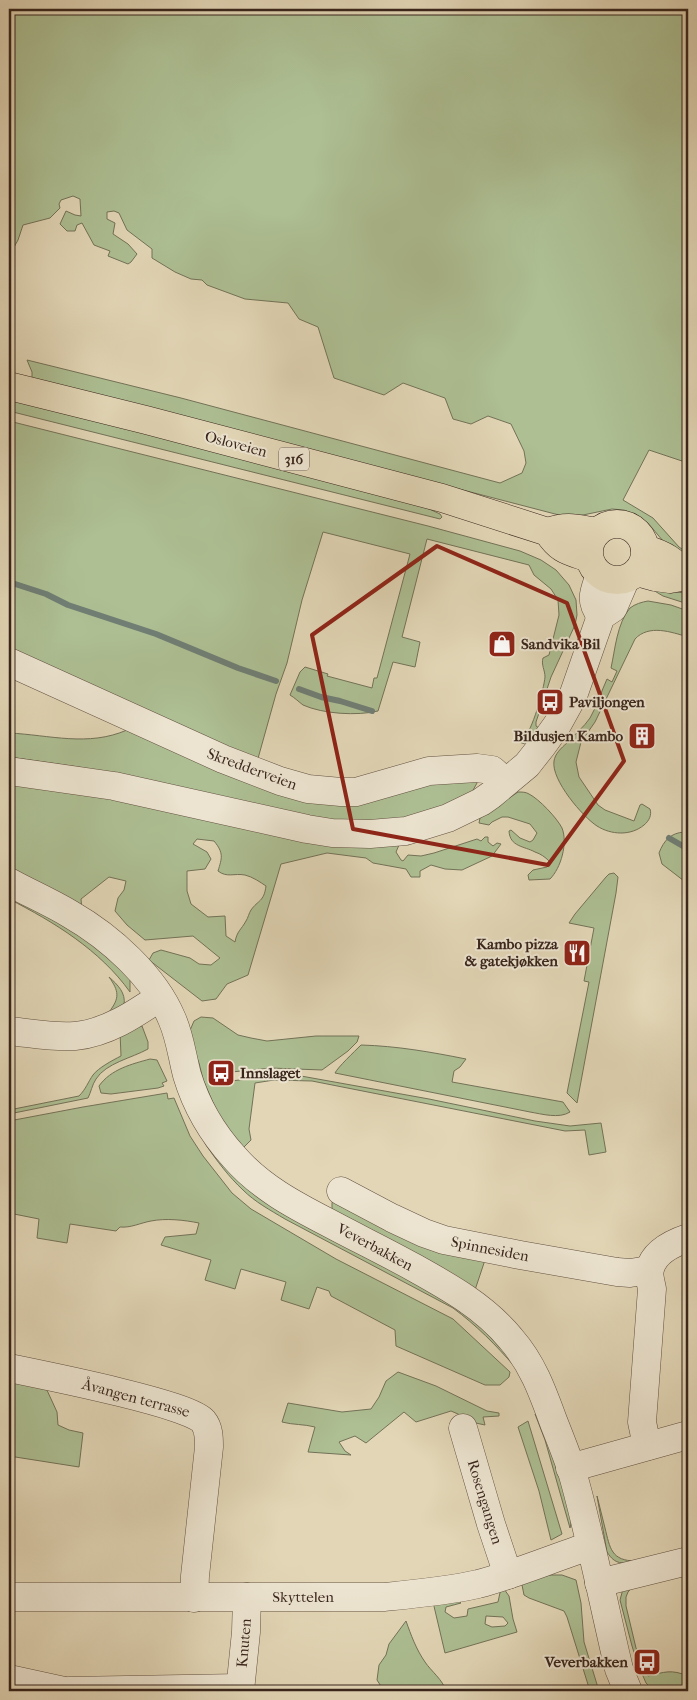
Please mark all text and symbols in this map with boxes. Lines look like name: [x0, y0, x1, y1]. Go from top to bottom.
street label: Osloveien: [203, 427, 269, 461]
road number: 316: [279, 448, 309, 470]
shop icon: Sandvika Bil: [487, 629, 517, 659]
place label: Sandvika Bil: [521, 635, 601, 653]
bus stop icon: Paviljongen: [535, 687, 565, 717]
place label: Paviljongen: [569, 693, 645, 711]
building icon: Bildusjen Kambo: [627, 721, 657, 751]
place label: Bildusjen Kambo: [514, 727, 623, 745]
street label: Skredderveien: [205, 744, 300, 794]
place label: Kambo pizza & gatekjøkken: [464, 935, 559, 970]
restaurant icon: Kambo pizza & gatekjøkken: [562, 938, 592, 968]
bus stop icon: Innslaget: [206, 1058, 236, 1088]
place label: Innslaget: [240, 1064, 301, 1082]
street label: Veverbakken: [333, 1219, 416, 1275]
street label: Spinnesiden: [449, 1233, 531, 1265]
street label: Åvangen terrasse: [79, 1375, 192, 1421]
street label: Rosengangen: [464, 1457, 507, 1547]
street label: Skyttelen: [272, 1588, 334, 1606]
street label: Knuten: [233, 1617, 255, 1668]
bus stop icon: Veverbakken: [632, 1647, 662, 1677]
place label: Veverbakken: [544, 1653, 628, 1671]

